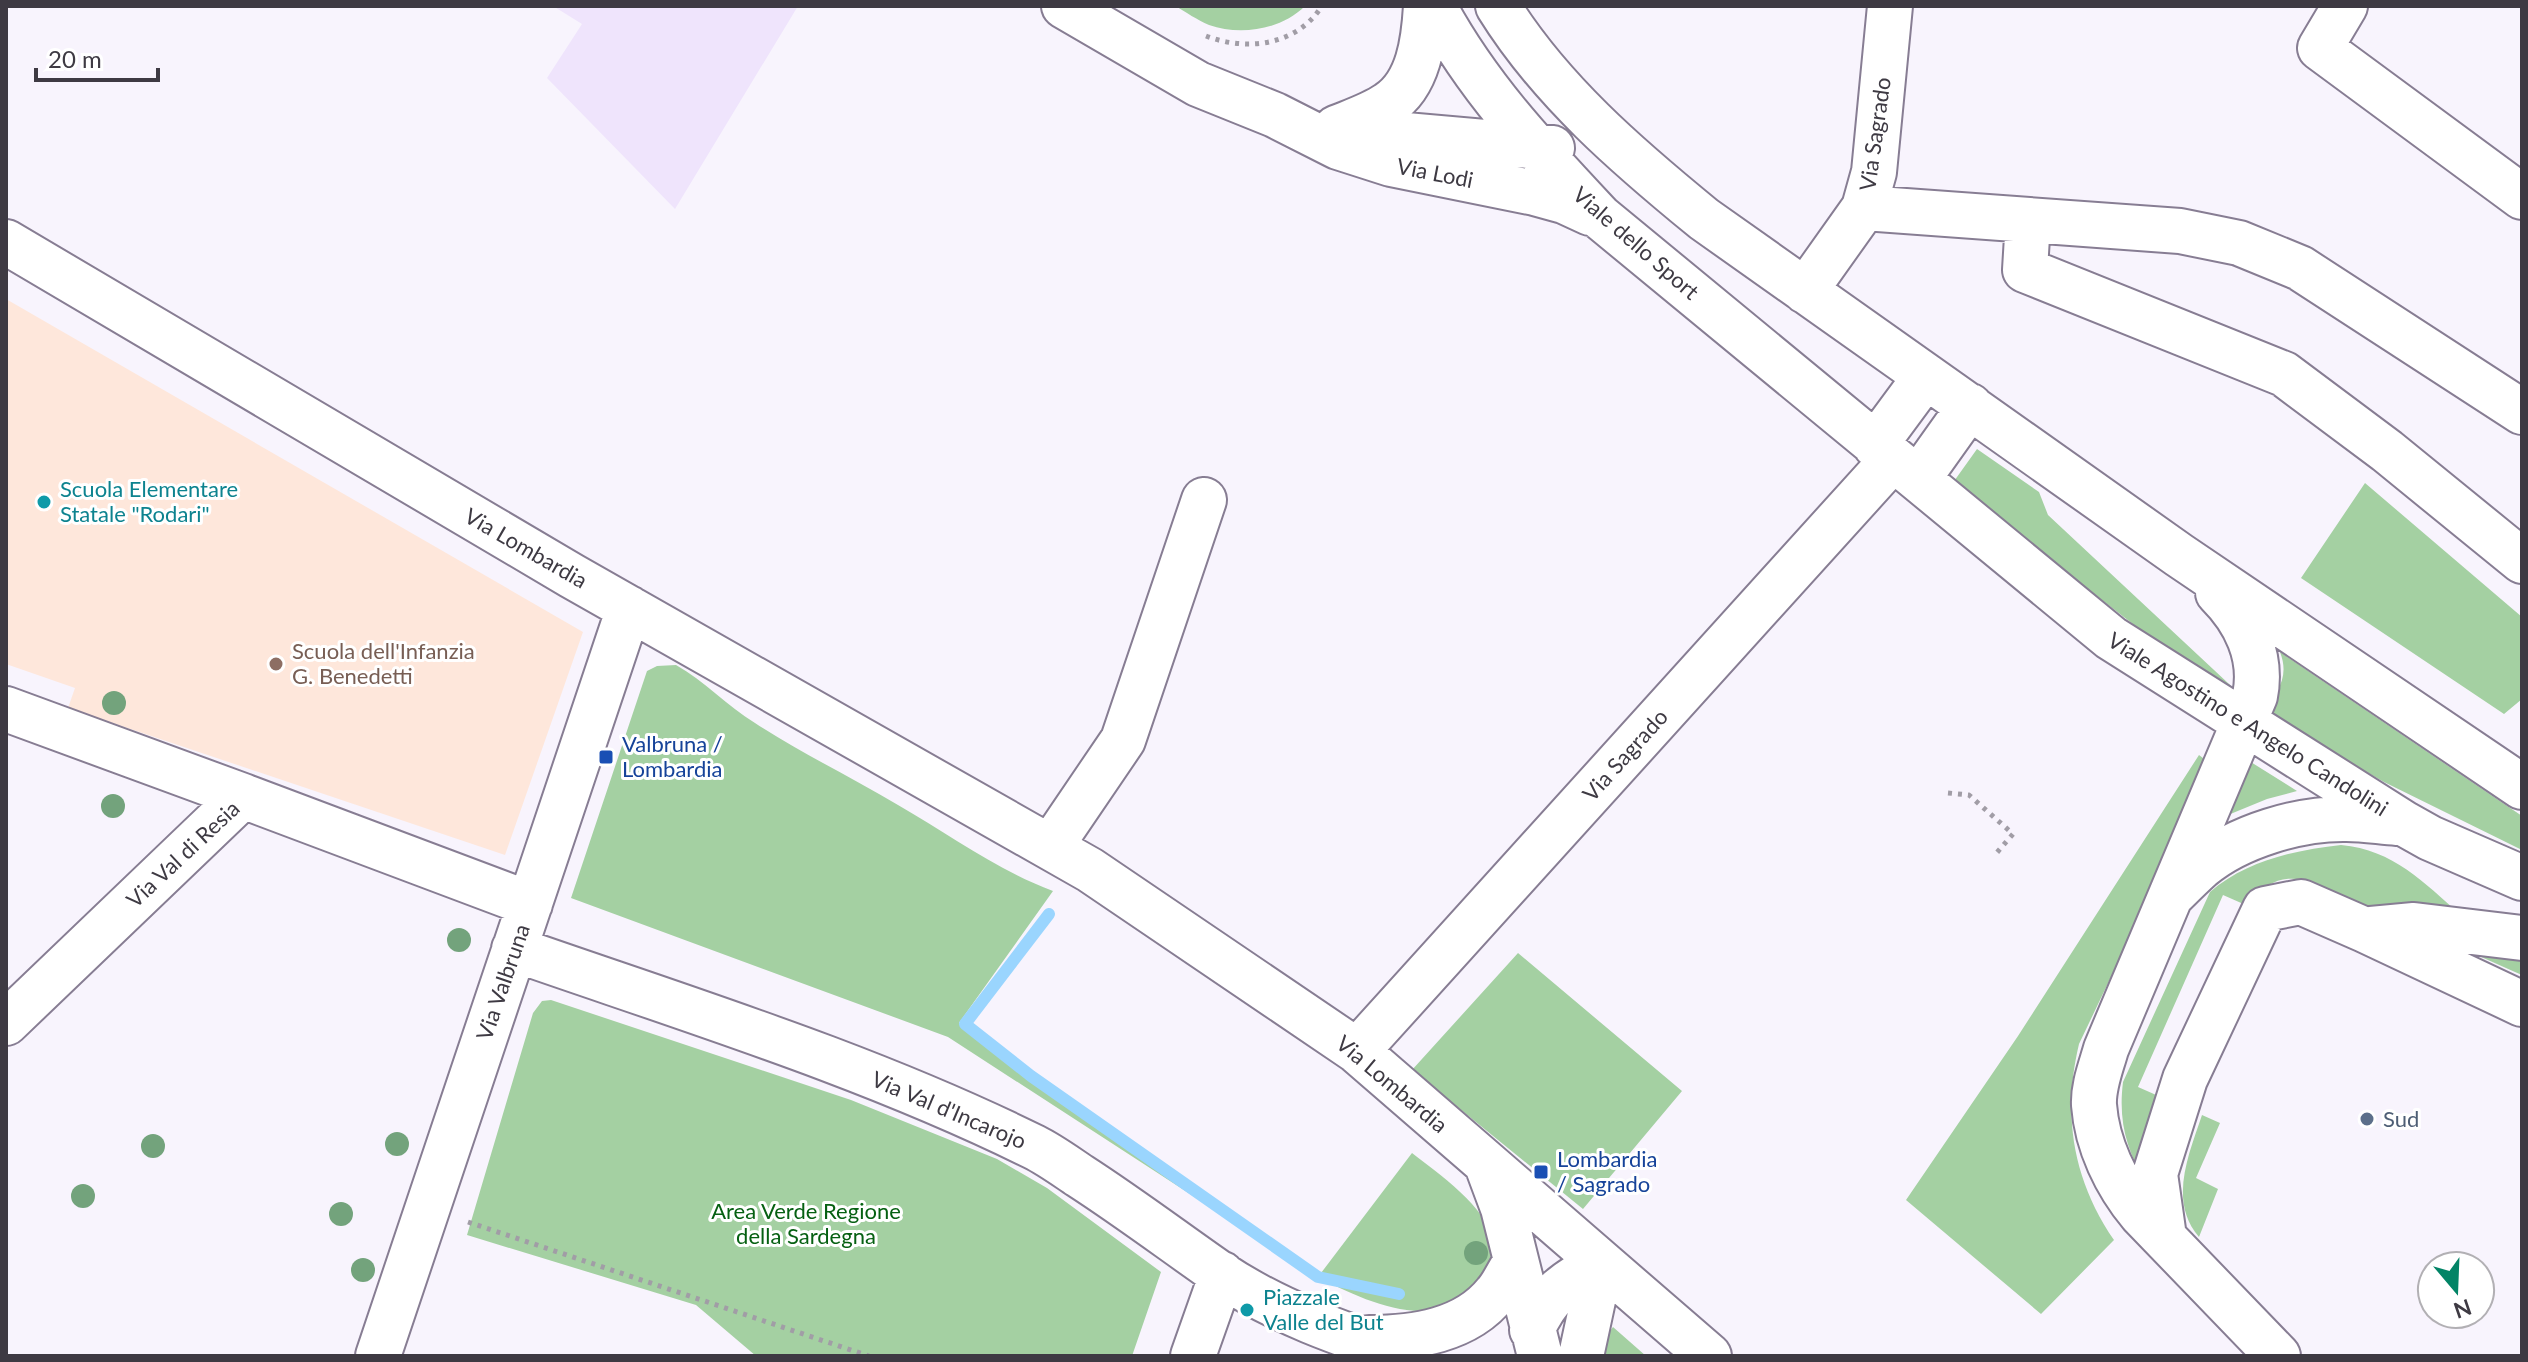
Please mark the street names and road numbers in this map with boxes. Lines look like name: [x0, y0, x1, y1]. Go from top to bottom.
street label: Via Sagrado: [1853, 75, 1896, 192]
street label: Via Lodi: [1395, 152, 1476, 193]
street label: Viale dello Sport: [1568, 180, 1705, 305]
street label: Via Lombardia: [460, 502, 592, 594]
street label: Viale Agostino e Angelo Candolini: [2103, 626, 2393, 821]
street label: Via Sagrado: [1576, 703, 1673, 806]
street label: Via Val di Resia: [121, 794, 245, 913]
street label: Via Valbruna: [470, 920, 535, 1044]
street label: Via Lombardia: [1331, 1029, 1454, 1138]
street label: Via Val d'Incarojo: [868, 1065, 1031, 1154]

